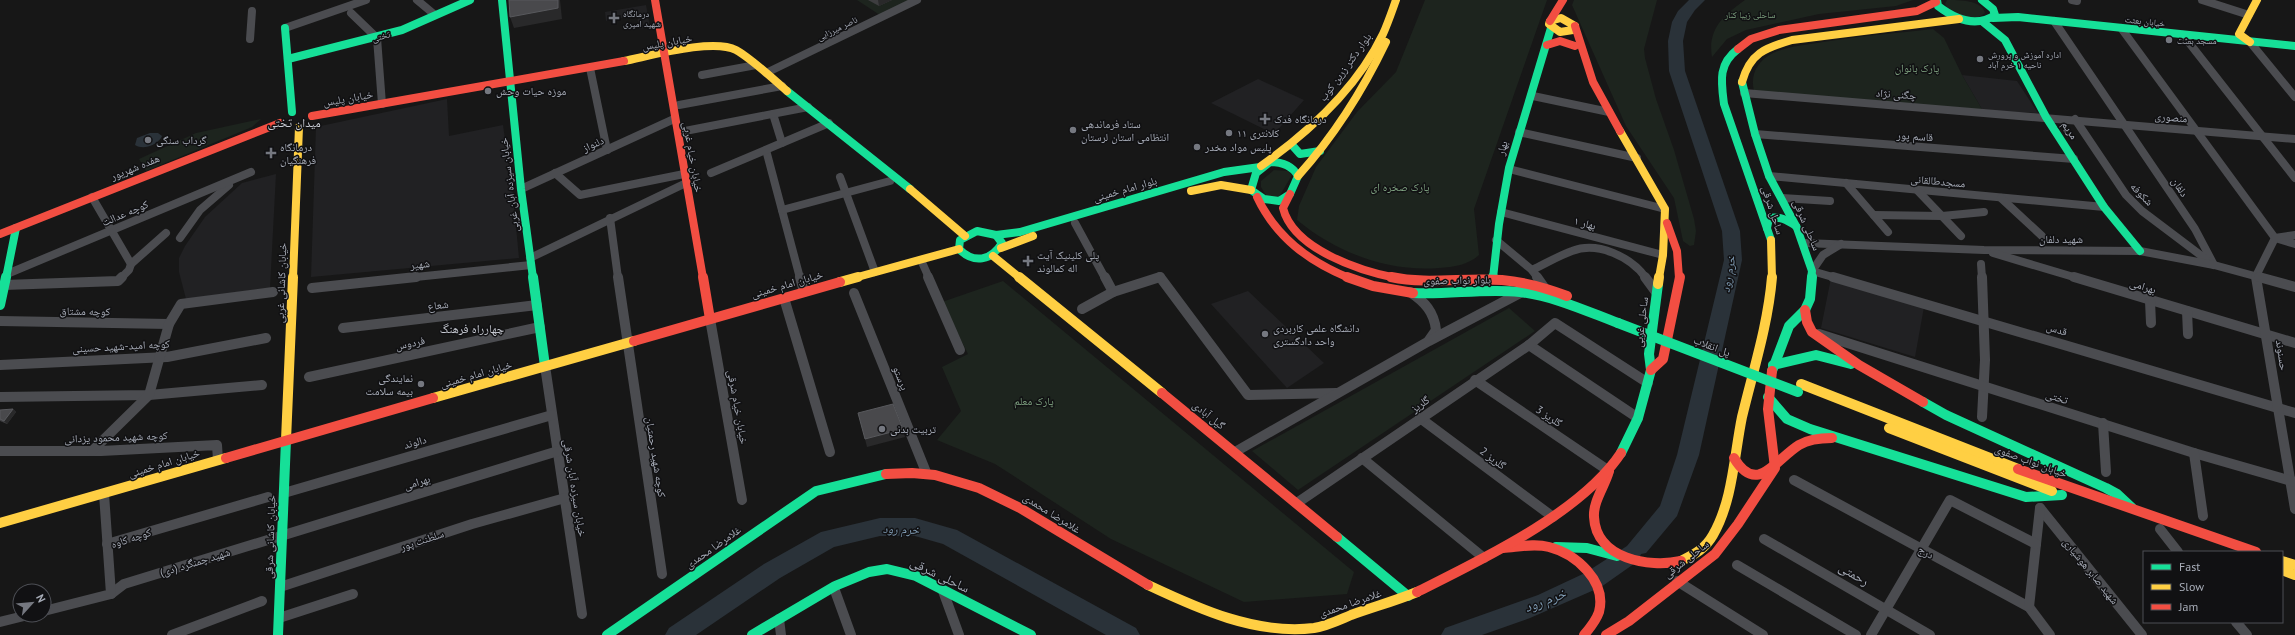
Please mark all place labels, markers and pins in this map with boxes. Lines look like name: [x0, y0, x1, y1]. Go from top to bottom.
place label: درمانگاه شهید امیری: [623, 8, 661, 29]
marker: درمانگاه شهید امیری: [608, 12, 620, 24]
marker: مسجد بعثت: [2164, 35, 2174, 45]
place label: مسجد بعثت: [2177, 35, 2217, 46]
place label: اداره آموزش و پرورش ناحیه ۱ خرم آباد: [1988, 49, 2061, 72]
marker: اداره آموزش و پرورش ناحیه ۱ خرم آباد: [1975, 54, 1985, 64]
place label: موزه حیات وحش: [496, 84, 566, 98]
marker: موزه حیات وحش: [483, 86, 493, 96]
place label: درمانگاه فدک: [1274, 112, 1327, 126]
marker: درمانگاه فدک: [1259, 113, 1271, 125]
place label: ستاد فرماندهی انتظامی استان لرستان: [1081, 117, 1169, 144]
marker: ستاد فرماندهی انتظامی استان لرستان: [1068, 125, 1078, 135]
place label: کلانتری ۱۱: [1237, 126, 1280, 140]
marker: کلانتری ۱۱: [1224, 128, 1234, 138]
place label: گرداب سنگی: [156, 133, 207, 147]
marker: گرداب سنگی: [143, 135, 153, 145]
place label: درمانگاه فرهنگیان: [280, 140, 316, 167]
place label: پلیس مواد مخدر: [1204, 140, 1272, 154]
marker: پلیس مواد مخدر: [1192, 142, 1202, 152]
marker: درمانگاه فرهنگیان: [265, 147, 277, 159]
place label: پلی کلینیک آیت اله کمالوند: [1037, 248, 1099, 275]
marker: پلی کلینیک آیت اله کمالوند: [1022, 255, 1034, 267]
place label: دانشگاه علمی کاربردی واحد دادگستری: [1273, 321, 1360, 348]
marker: دانشگاه علمی کاربردی واحد دادگستری: [1260, 329, 1270, 339]
place label: نمایندگی بیمه سلامت: [366, 371, 413, 398]
marker: نمایندگی بیمه سلامت: [416, 379, 426, 389]
place label: تربیت بدنی: [890, 422, 937, 436]
marker: تربیت بدنی: [877, 424, 887, 434]

